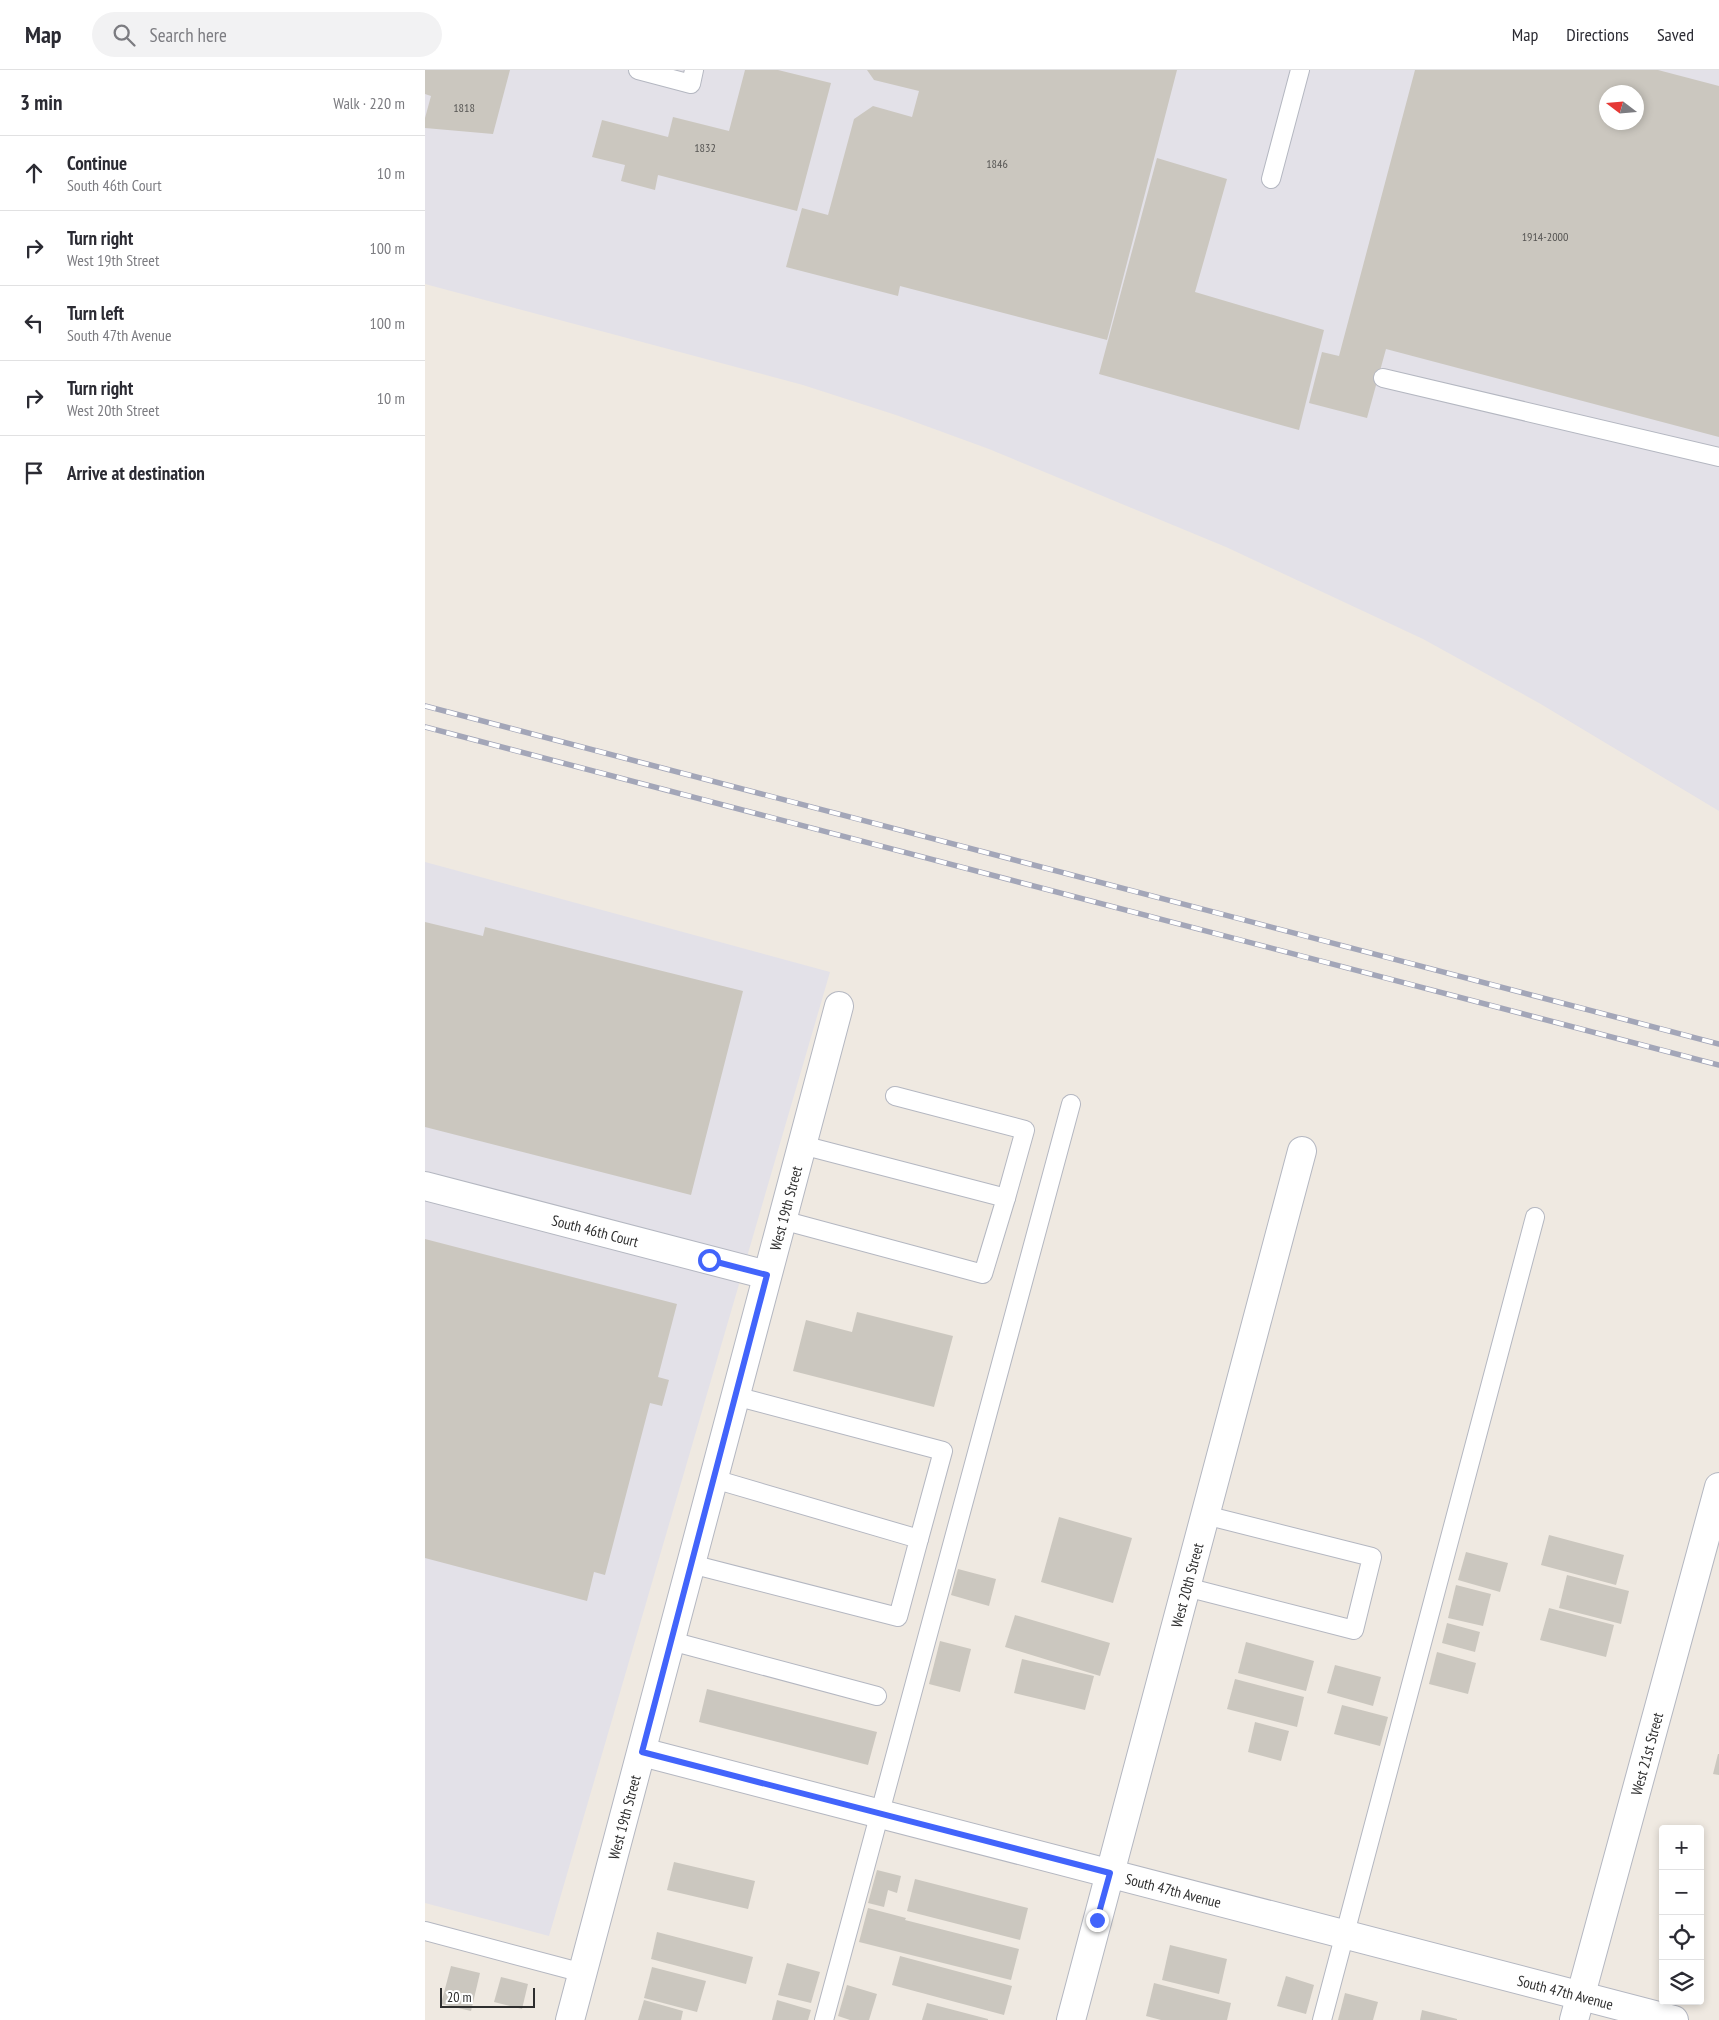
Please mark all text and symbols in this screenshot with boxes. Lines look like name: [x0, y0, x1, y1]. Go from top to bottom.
search box: [92, 12, 442, 57]
text: Map: [25, 19, 62, 50]
icon: search: [110, 21, 138, 49]
text: Search here: [150, 23, 227, 47]
text: Map: [1512, 23, 1538, 46]
text: Directions: [1566, 23, 1629, 46]
text: Saved: [1657, 23, 1694, 46]
north arrow: [1599, 85, 1644, 130]
text: 3 min: [20, 89, 62, 116]
text: Walk · 220 m: [333, 93, 405, 113]
house number: 1818: [453, 100, 475, 115]
house number: 1832: [694, 140, 716, 155]
text: Continue: [67, 151, 127, 175]
house number: 1846: [986, 156, 1008, 171]
icon: ahead: [20, 159, 48, 187]
text: 10 m: [377, 163, 405, 183]
text: South 46th Court: [67, 175, 162, 195]
text: Turn right: [67, 226, 133, 250]
house number: 1914-2000: [1522, 229, 1568, 244]
icon: right: [20, 234, 48, 262]
text: 100 m: [370, 238, 405, 258]
text: West 19th Street: [67, 250, 159, 270]
text: Turn left: [67, 301, 124, 325]
icon: left: [20, 309, 48, 337]
text: 100 m: [370, 313, 405, 333]
text: South 47th Avenue: [67, 325, 172, 345]
text: Turn right: [67, 376, 133, 400]
icon: right: [20, 384, 48, 412]
text: 10 m: [377, 388, 405, 408]
text: West 20th Street: [67, 400, 159, 420]
icon: arrive: [20, 459, 48, 487]
text: Arrive at destination: [67, 461, 205, 485]
street label: West 19th Street: [765, 1164, 806, 1252]
street label: South 46th Court: [550, 1210, 641, 1251]
route start: [698, 1249, 721, 1272]
street label: West 20th Street: [1166, 1541, 1207, 1629]
street label: West 21st Street: [1626, 1710, 1667, 1797]
street label: West 19th Street: [604, 1773, 644, 1861]
map controls: [1659, 1825, 1704, 2005]
button: +: [1659, 1825, 1704, 1870]
street label: South 47th Avenue: [1123, 1868, 1223, 1912]
button: −: [1659, 1870, 1704, 1915]
route end: [1086, 1909, 1109, 1932]
button: locate: [1659, 1915, 1704, 1960]
button: layers: [1659, 1960, 1704, 2005]
street label: South 47th Avenue: [1515, 1970, 1615, 2013]
scale bar: [440, 1985, 535, 2008]
text: 20 m: [447, 1988, 472, 2006]

